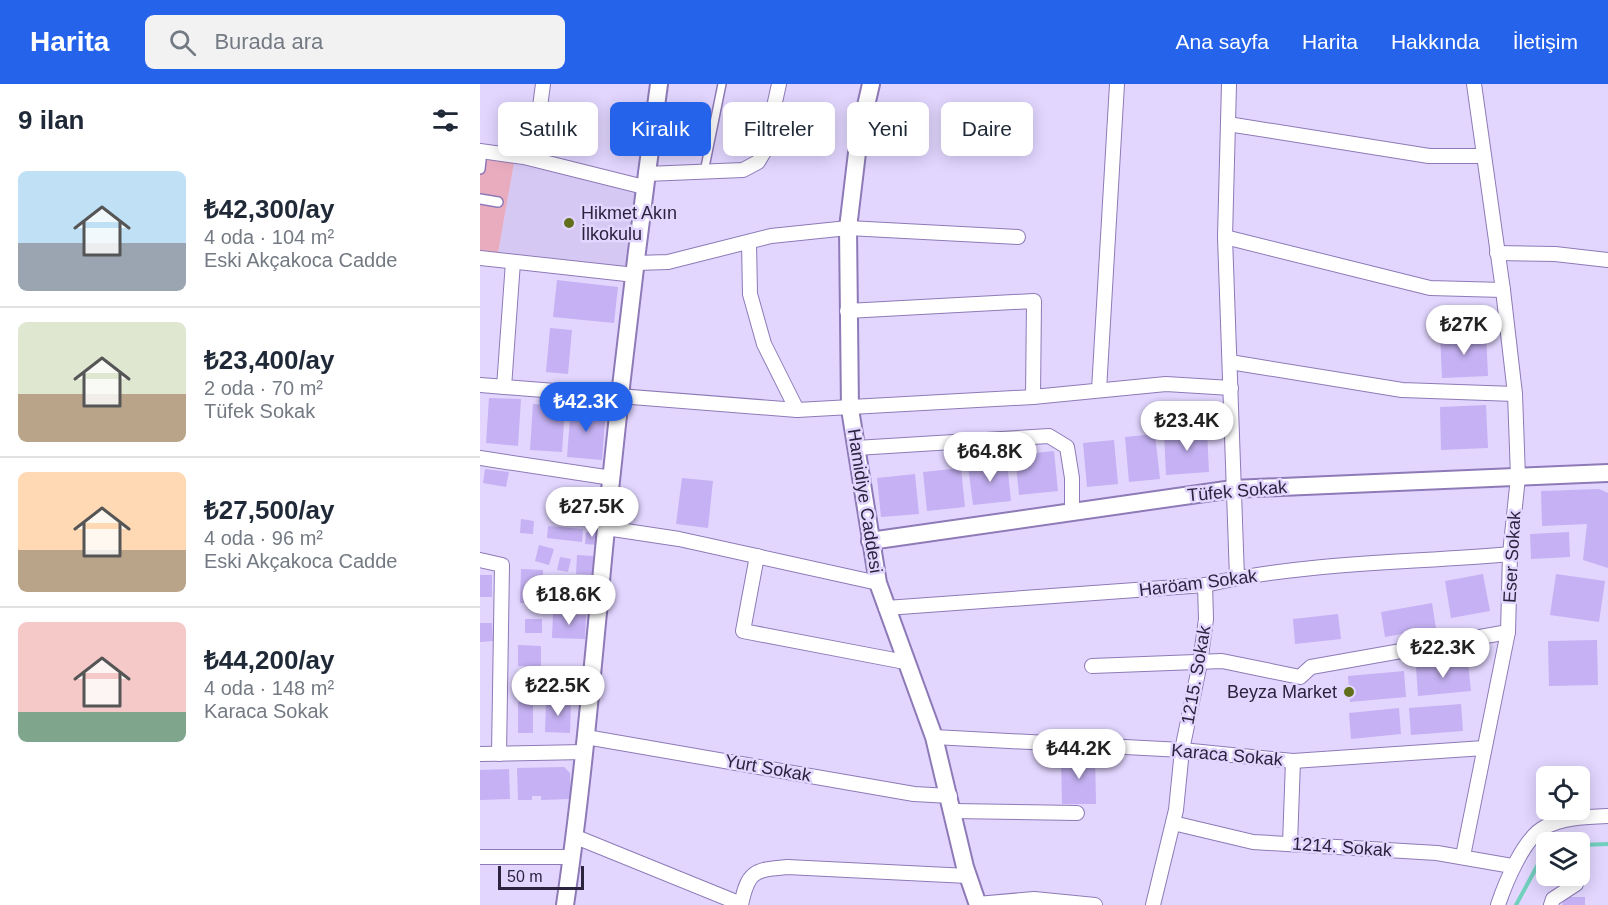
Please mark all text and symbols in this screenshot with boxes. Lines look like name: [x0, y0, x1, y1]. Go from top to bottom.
search box: [145, 15, 565, 69]
text: Harita: [30, 26, 109, 57]
icon: search: [166, 26, 199, 59]
text: Burada ara: [214, 29, 323, 54]
text: Ana sayfa: [1176, 30, 1269, 53]
text: Harita: [1302, 30, 1358, 53]
text: Hakkında: [1391, 30, 1480, 53]
text: İletişim: [1513, 30, 1578, 53]
chip: Satılık: [498, 102, 598, 156]
chip: Kiralık: [610, 102, 711, 156]
chip: Filtreler: [723, 102, 835, 156]
chip: Yeni: [847, 102, 929, 156]
chip: Daire: [941, 102, 1033, 156]
icon: filters: [429, 104, 462, 137]
text: 9 ilan: [18, 105, 84, 135]
text: ₺42,300/ay: [204, 194, 335, 224]
icon: home: [66, 195, 138, 267]
place label: Hikmet Akın İlkokulu: [581, 203, 677, 244]
marker: Hikmet Akın İlkokulu: [562, 216, 576, 230]
text: 4 oda · 104 m²: [204, 226, 334, 248]
text: Eski Akçakoca Cadde: [204, 249, 397, 271]
pin: ₺27K: [1428, 305, 1500, 356]
text: ₺27K: [1440, 313, 1488, 335]
text: ₺23,400/ay: [204, 345, 335, 375]
icon: home: [66, 346, 138, 418]
text: 2 oda · 70 m²: [204, 377, 323, 399]
pin: ₺42.3K: [537, 382, 635, 433]
text: ₺42.3K: [554, 390, 618, 412]
text: Tüfek Sokak: [204, 400, 315, 422]
pin: ₺23.4K: [1138, 401, 1236, 452]
text: ₺23.4K: [1155, 409, 1219, 431]
street label: Hamidiye Caddesi: [844, 427, 886, 575]
pin: ₺64.8K: [941, 432, 1039, 483]
text: ₺64.8K: [958, 440, 1022, 462]
street label: Tüfek Sokak: [1186, 477, 1289, 505]
pin: ₺27.5K: [543, 487, 641, 538]
text: ₺27,500/ay: [204, 495, 335, 525]
text: ₺27.5K: [560, 495, 624, 517]
icon: home: [66, 496, 138, 568]
street label: Eser Sokak: [1500, 510, 1524, 603]
text: 4 oda · 96 m²: [204, 527, 323, 549]
text: Eski Akçakoca Cadde: [204, 550, 397, 572]
street label: Haröam Sokak: [1138, 566, 1259, 600]
pin: ₺18.6K: [520, 575, 618, 626]
text: ₺18.6K: [537, 583, 601, 605]
street label: 1215. Sokak: [1177, 623, 1215, 726]
pin: ₺22.3K: [1394, 628, 1492, 679]
text: ₺22.3K: [1411, 636, 1475, 658]
text: ₺44,200/ay: [204, 645, 335, 675]
icon: home: [66, 646, 138, 718]
pin: ₺22.5K: [509, 666, 607, 717]
text: ₺22.5K: [526, 674, 590, 696]
text: 4 oda · 148 m²: [204, 677, 334, 699]
place label: Beyza Market: [1227, 682, 1337, 702]
marker: Beyza Market: [1342, 685, 1356, 699]
text: Karaca Sokak: [204, 700, 329, 722]
pin: ₺44.2K: [1030, 729, 1128, 780]
text: ₺44.2K: [1047, 737, 1111, 759]
street label: Karaca Sokak: [1170, 740, 1285, 770]
street label: Yurt Sokak: [723, 751, 814, 786]
map controls: [1536, 766, 1590, 886]
button: locate: [1536, 766, 1590, 820]
button: layers: [1536, 832, 1590, 886]
street label: 1214. Sokak: [1291, 834, 1394, 861]
scale bar: [498, 863, 584, 890]
text: 50 m: [507, 868, 543, 885]

